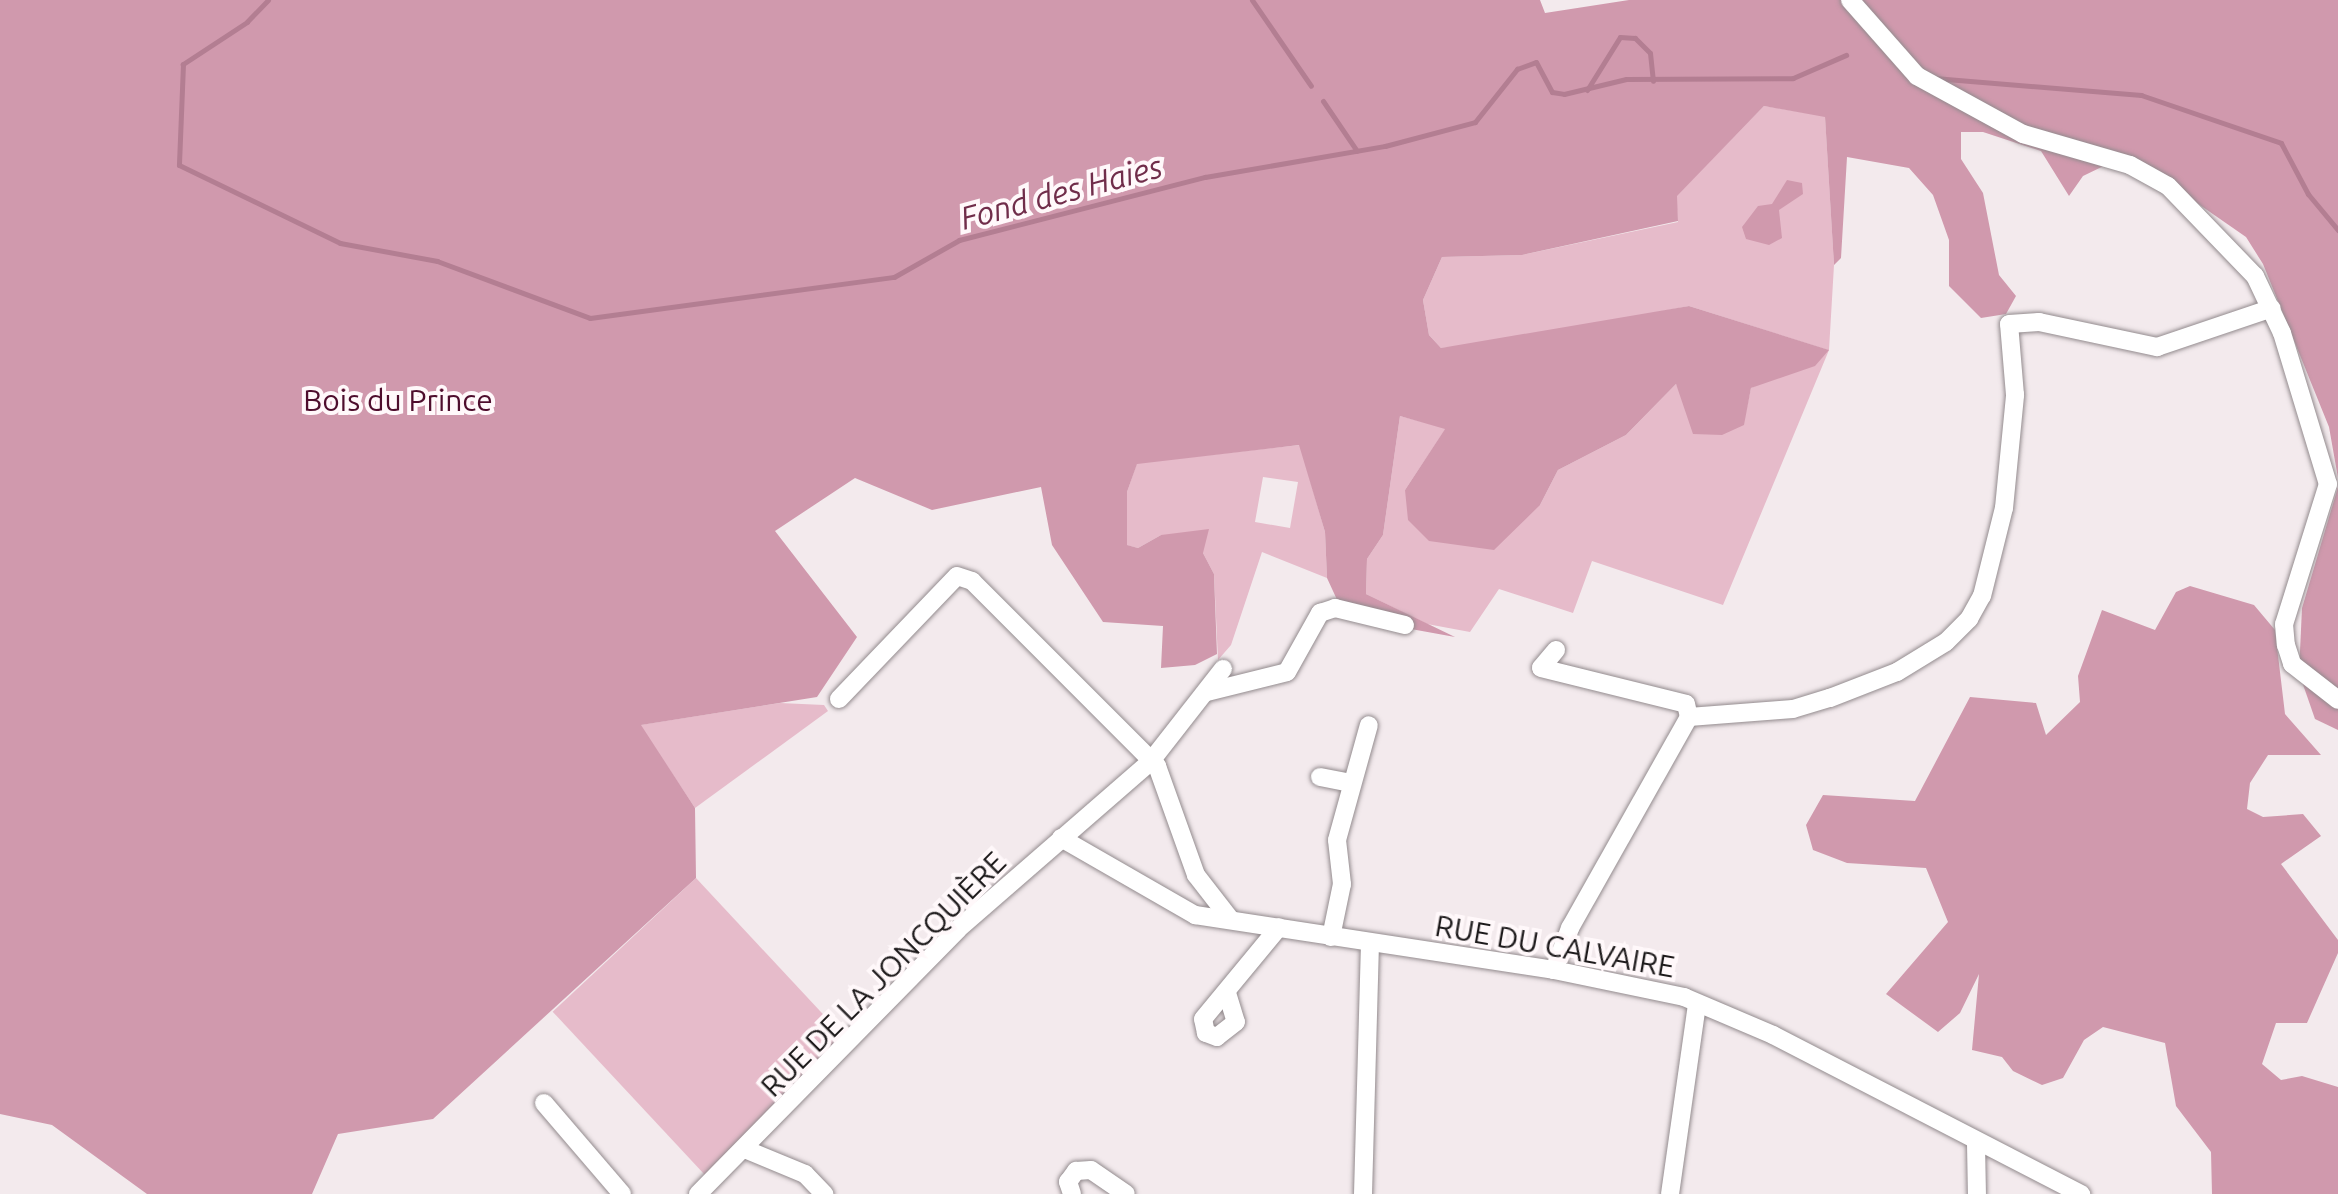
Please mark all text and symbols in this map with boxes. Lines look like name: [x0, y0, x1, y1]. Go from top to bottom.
water label: Fond des Haies: [956, 147, 1166, 237]
park label: Bois du Prince: [303, 382, 493, 418]
street label: RUE DE LA JONCQUIÈRE: [753, 844, 1013, 1104]
street label: RUE DU CALVAIRE: [1432, 907, 1678, 985]

